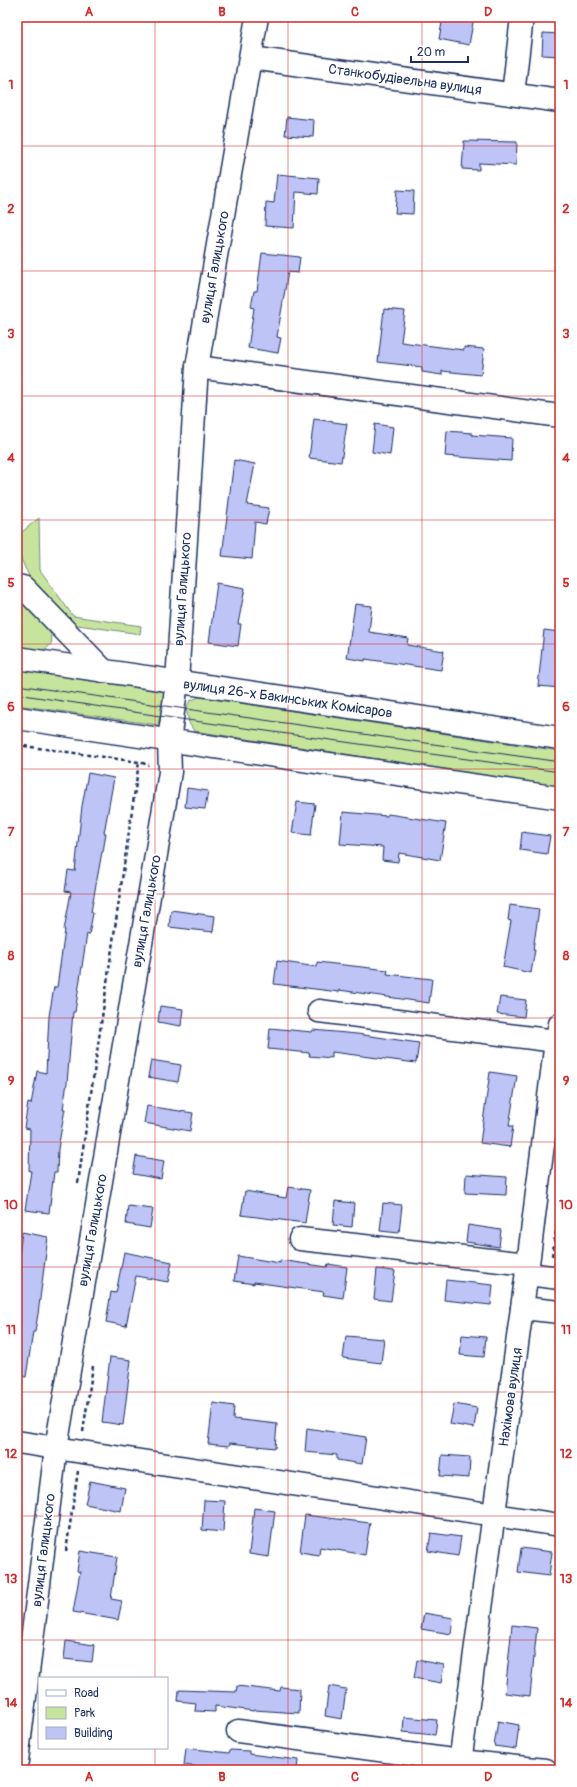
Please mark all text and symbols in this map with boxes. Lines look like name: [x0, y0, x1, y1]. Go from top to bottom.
text: A: [85, 4, 94, 20]
text: B: [218, 4, 226, 20]
text: C: [351, 4, 359, 20]
text: D: [484, 4, 492, 20]
scale bar: [411, 38, 468, 64]
text: 20 m: [417, 45, 446, 60]
street label: Станкобудівельна вулиця: [327, 60, 483, 99]
text: 1: [8, 77, 14, 93]
text: 1: [563, 77, 569, 93]
text: 2: [7, 201, 15, 217]
text: 2: [562, 201, 570, 217]
street label: вулиця Галицького: [196, 209, 233, 325]
text: 3: [7, 326, 15, 342]
text: 3: [562, 326, 570, 342]
text: 4: [7, 450, 15, 466]
text: 4: [562, 450, 570, 466]
street label: вулиця Галицького: [170, 531, 195, 646]
text: 5: [7, 575, 15, 591]
text: 5: [562, 575, 570, 591]
street label: вулиця 26-х Бакинських Комісаров: [182, 675, 394, 722]
text: 6: [7, 699, 15, 715]
text: 6: [562, 699, 570, 715]
text: 7: [8, 824, 15, 840]
text: 7: [563, 824, 570, 840]
street label: вулиця Галицького: [128, 853, 165, 969]
text: 8: [8, 948, 15, 964]
text: 8: [563, 948, 570, 964]
text: 9: [8, 1073, 15, 1089]
text: 9: [563, 1073, 570, 1089]
street label: вулиця Галицького: [74, 1172, 111, 1288]
text: 10: [4, 1197, 18, 1213]
text: 10: [559, 1197, 573, 1213]
text: 11: [6, 1322, 16, 1338]
text: 11: [561, 1322, 571, 1338]
street label: Нахімова вулиця: [495, 1346, 526, 1448]
text: 12: [5, 1446, 17, 1462]
text: 12: [560, 1446, 572, 1462]
street label: вулиця Галицького: [28, 1492, 59, 1608]
text: 13: [5, 1571, 17, 1587]
text: 13: [560, 1571, 572, 1587]
legend: [38, 1677, 168, 1749]
text: Road: [74, 1686, 99, 1701]
text: 14: [5, 1695, 18, 1711]
text: 14: [560, 1695, 573, 1711]
text: Park: [74, 1706, 95, 1721]
text: Building: [74, 1726, 113, 1741]
text: A: [85, 1769, 94, 1785]
text: B: [218, 1769, 226, 1785]
text: C: [351, 1769, 359, 1785]
text: D: [484, 1769, 492, 1785]

